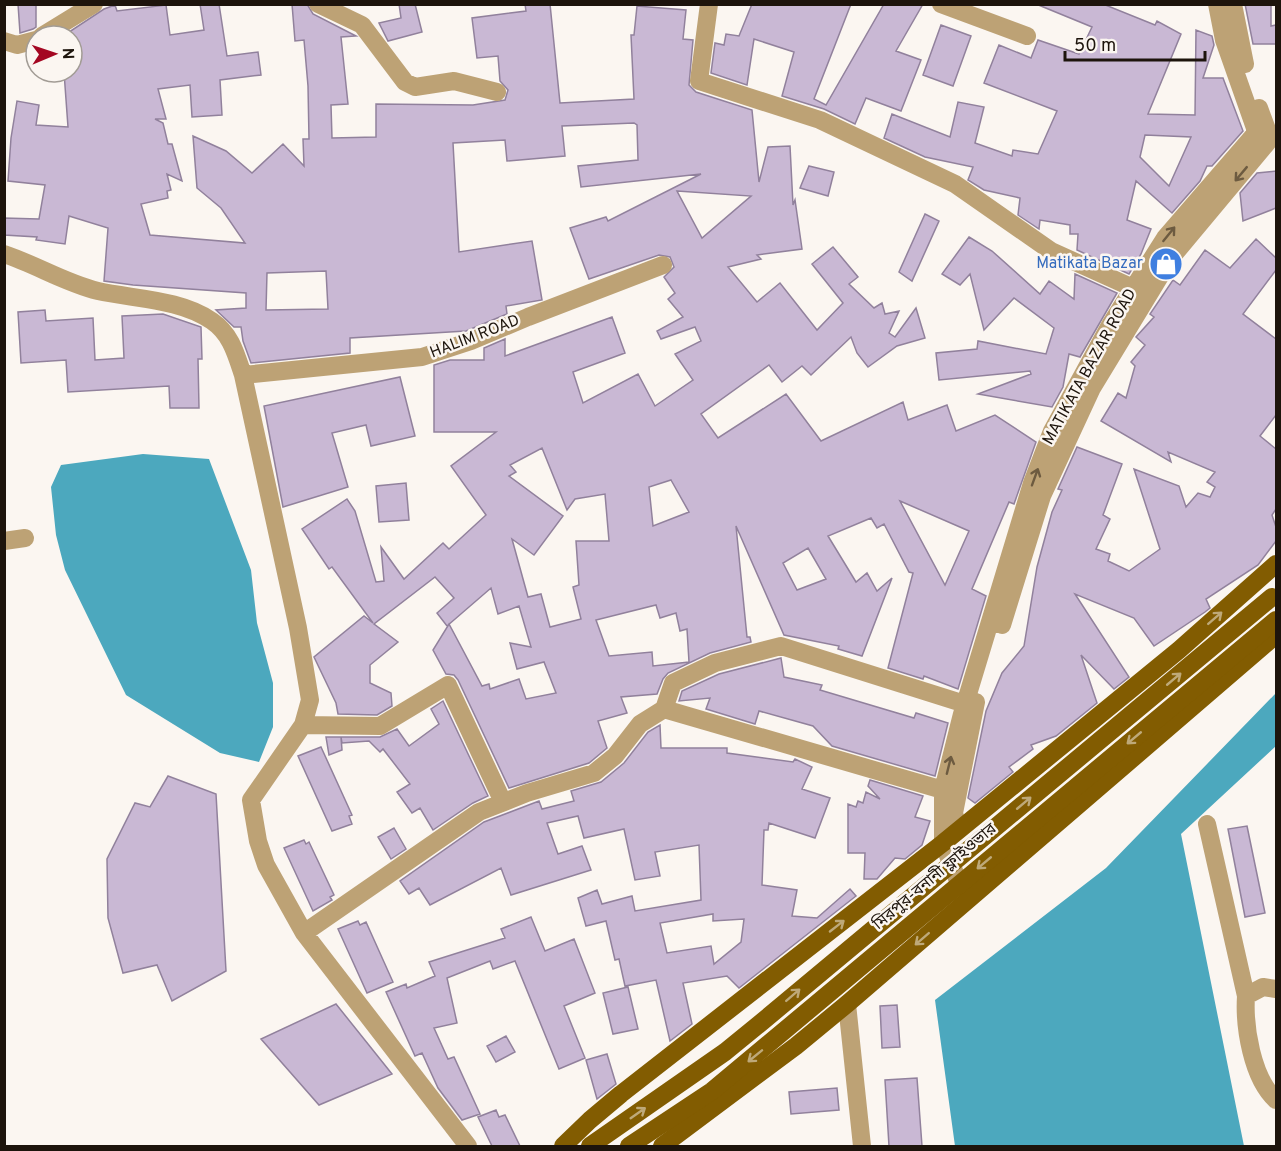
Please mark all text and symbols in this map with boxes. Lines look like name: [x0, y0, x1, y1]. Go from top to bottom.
north arrow: [24, 24, 84, 84]
scale bar: [1065, 24, 1204, 62]
text: 50 m: [1074, 35, 1116, 58]
text: N: [57, 47, 77, 60]
one-way arrow: [1235, 166, 1248, 182]
one-way arrow: [1163, 226, 1176, 242]
shop icon: Matikata Bazar: [1148, 246, 1184, 282]
place label: Matikata Bazar: [1036, 254, 1143, 274]
street label: MATIKATA BAZAR ROAD: [1039, 285, 1141, 449]
street label: HALIM ROAD: [427, 311, 523, 363]
one-way arrow: [1030, 468, 1041, 487]
one-way arrow: [1207, 611, 1222, 625]
one-way arrow: [1166, 672, 1182, 685]
one-way arrow: [1127, 731, 1142, 745]
one-way arrow: [944, 755, 956, 774]
one-way arrow: [1016, 796, 1031, 810]
street label: মিরপুর-বনানী ফ্লাইওভার: [868, 818, 1001, 935]
one-way arrow: [976, 856, 992, 869]
one-way arrow: [829, 920, 845, 933]
one-way arrow: [915, 932, 930, 946]
one-way arrow: [785, 989, 801, 1002]
one-way arrow: [747, 1049, 763, 1062]
one-way arrow: [630, 1107, 646, 1119]

